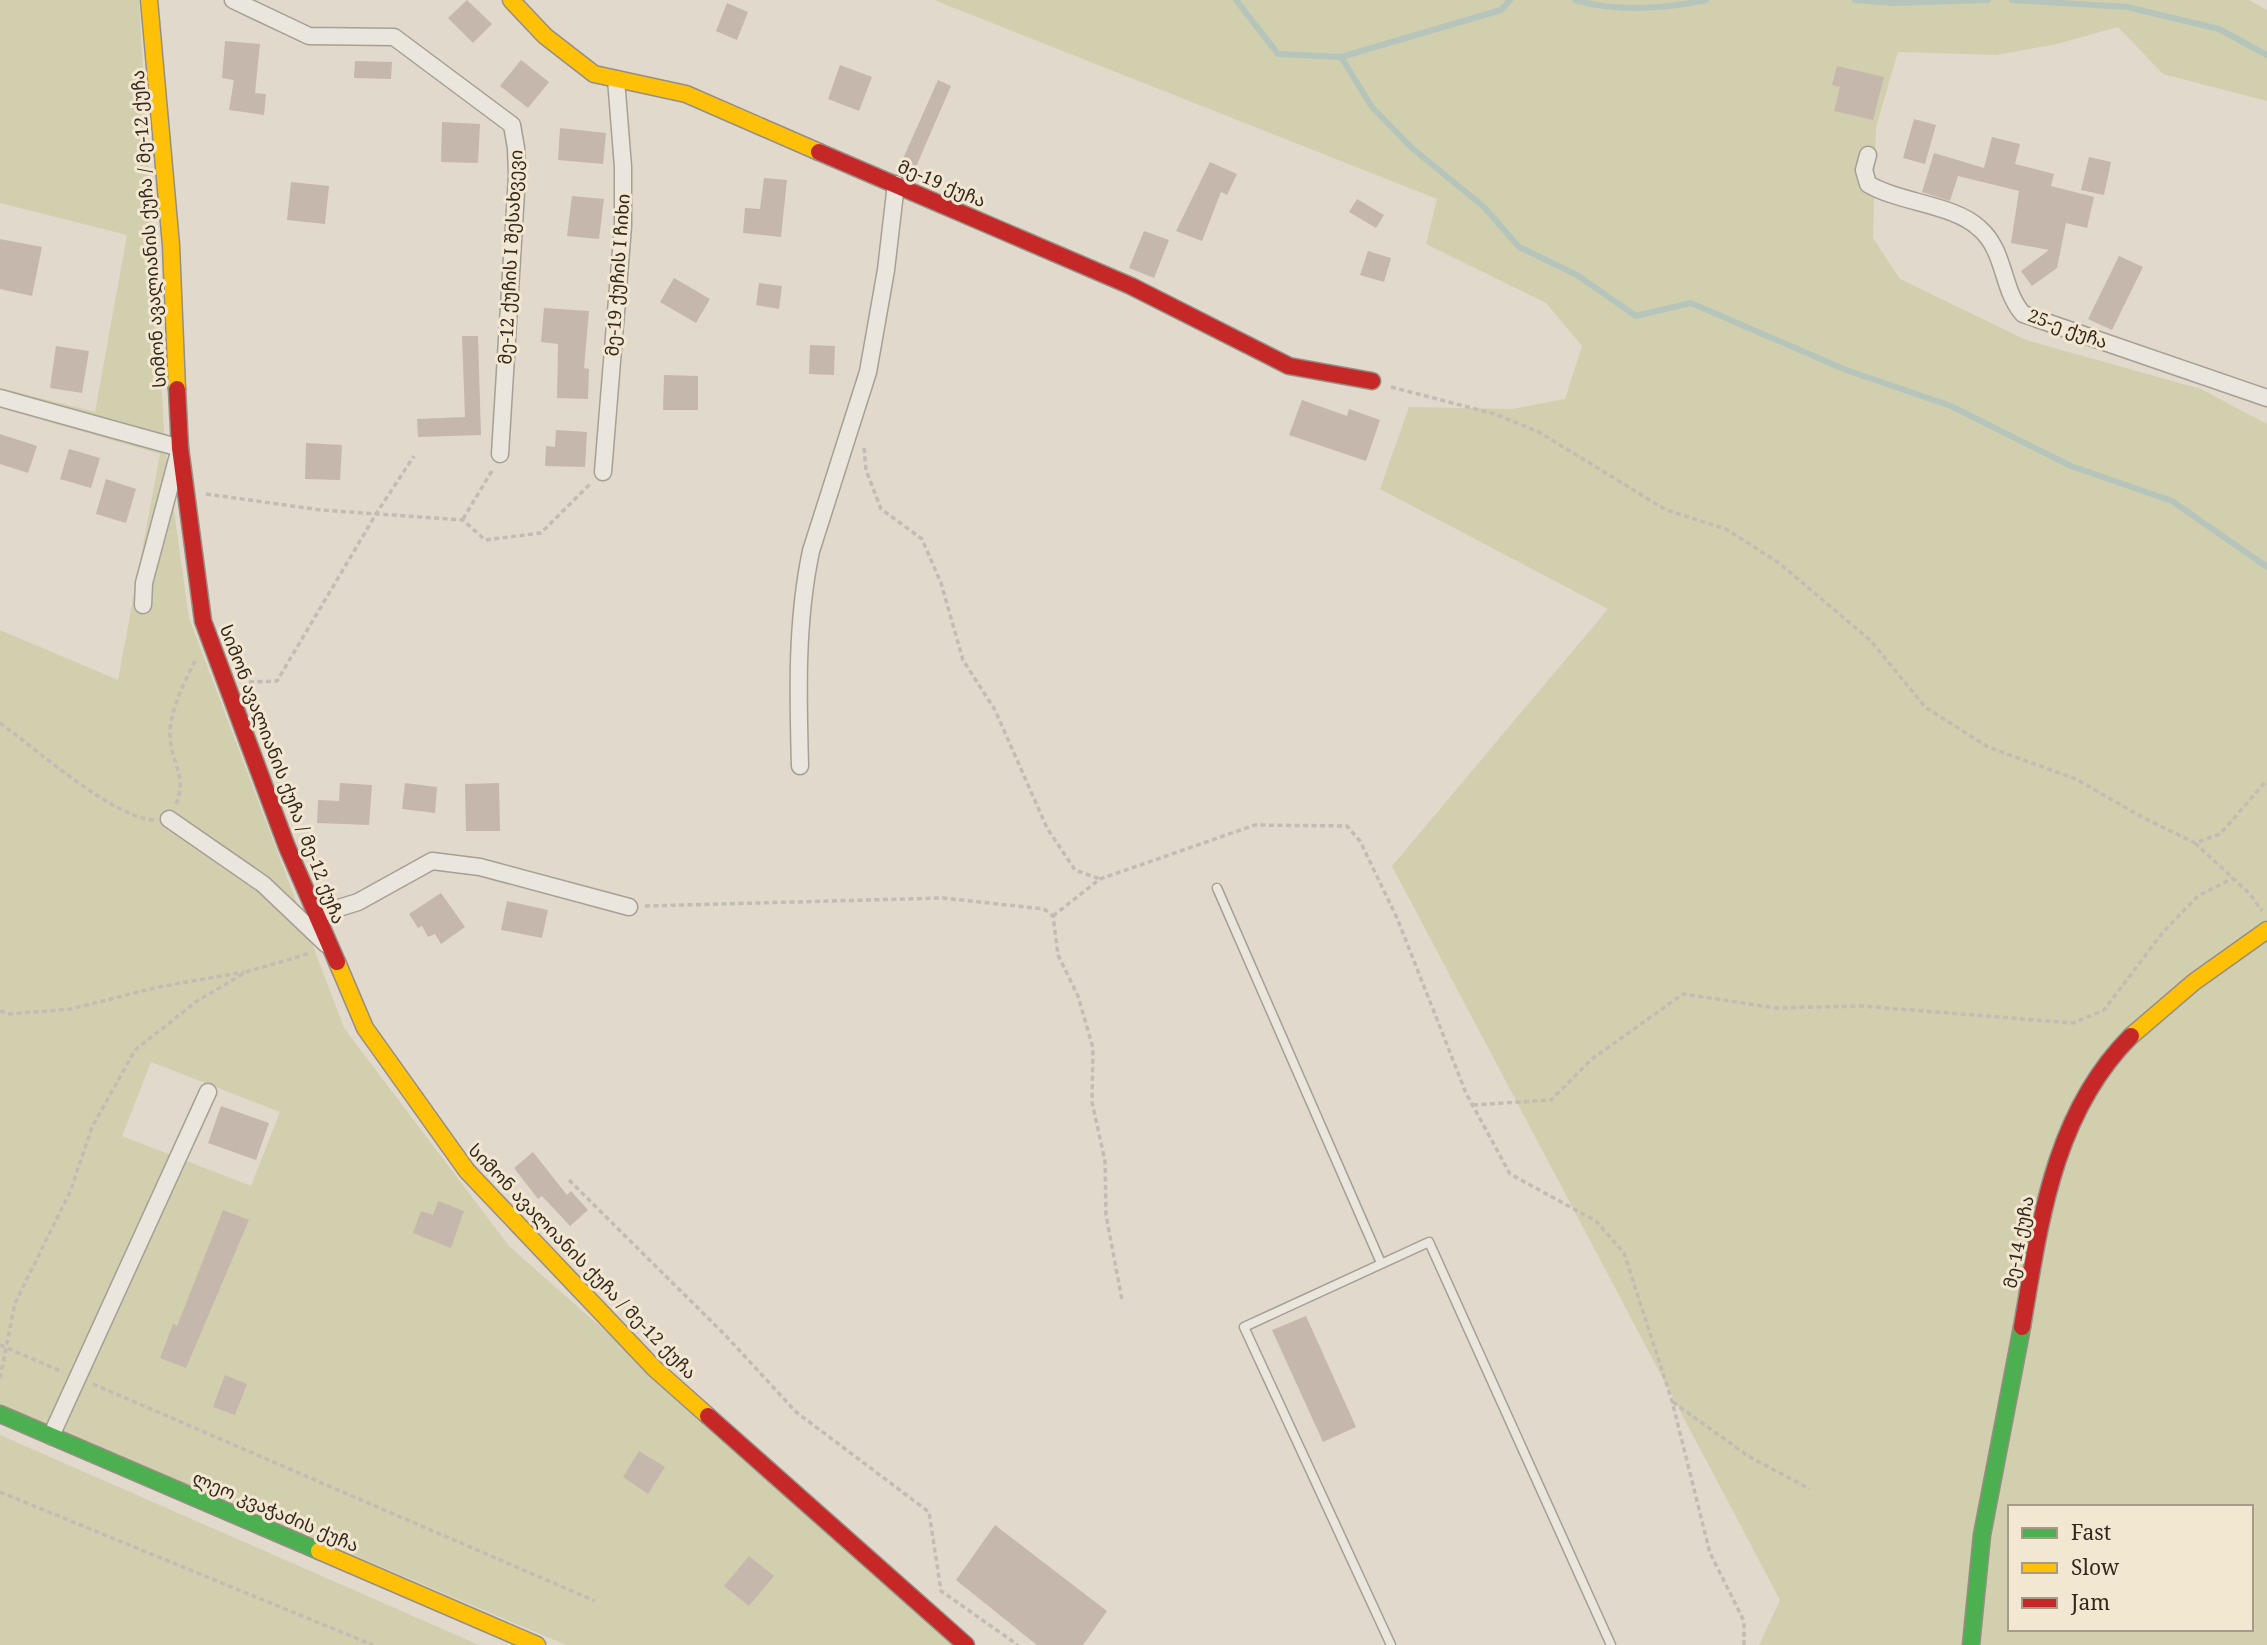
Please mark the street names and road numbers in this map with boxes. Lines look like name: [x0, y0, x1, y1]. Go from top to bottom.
street label: სიმონ ავალიანის ქუჩა / მე-12 ქუჩა: [125, 69, 171, 389]
street label: მე-12 ქუჩის I შესახვევი: [492, 149, 528, 365]
street label: მე-19 ქუჩა: [894, 154, 990, 212]
street label: მე-19 ქუჩის I ჩიხი: [599, 193, 635, 357]
street label: 25-ე ქუჩა: [2025, 303, 2111, 353]
street label: სიმონ ავალიანის ქუჩა / მე-12 ქუჩა: [215, 621, 351, 927]
street label: სიმონ ავალიანის ქუჩა / მე-12 ქუჩა: [464, 1138, 702, 1384]
street label: მე-14 ქუჩა: [1997, 1194, 2039, 1290]
street label: ლეო კვაჭაძის ქუჩა: [189, 1465, 363, 1557]

